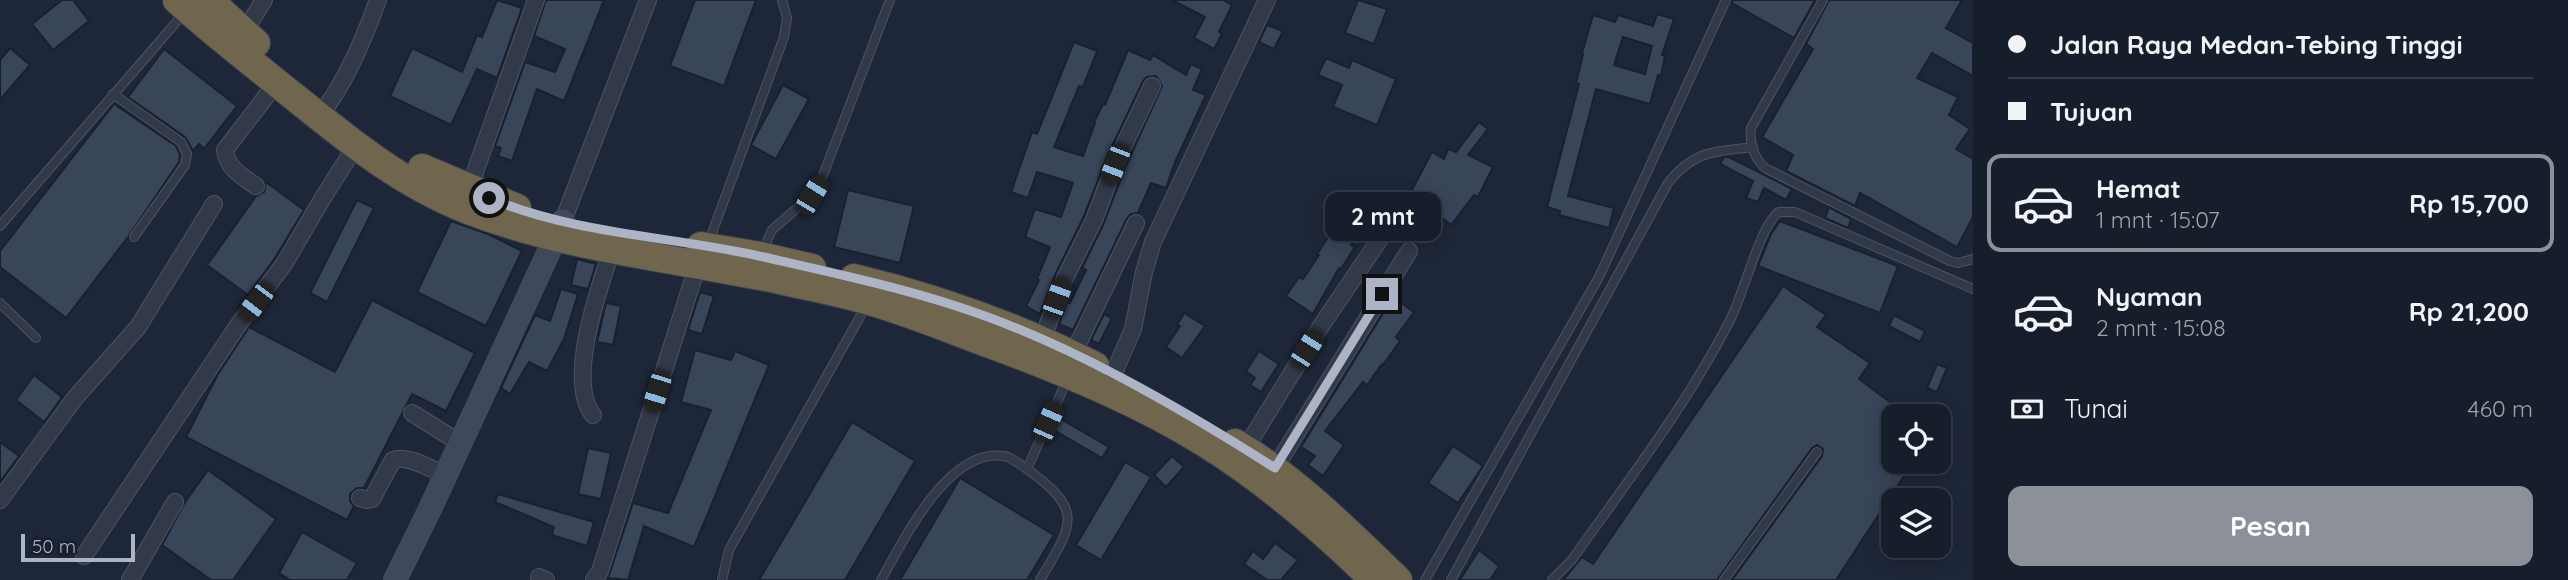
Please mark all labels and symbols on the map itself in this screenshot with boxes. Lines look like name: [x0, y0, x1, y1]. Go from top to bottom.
car: [1098, 141, 1133, 187]
car: [793, 172, 832, 218]
route start: [473, 182, 505, 214]
callout: 2 mnt: [1324, 192, 1440, 242]
car: [1040, 275, 1075, 321]
route end: [1366, 278, 1398, 310]
car: [235, 279, 278, 325]
car: [1287, 326, 1328, 372]
car: [641, 368, 674, 414]
car: [1030, 399, 1067, 445]
scale bar: [21, 531, 135, 563]

